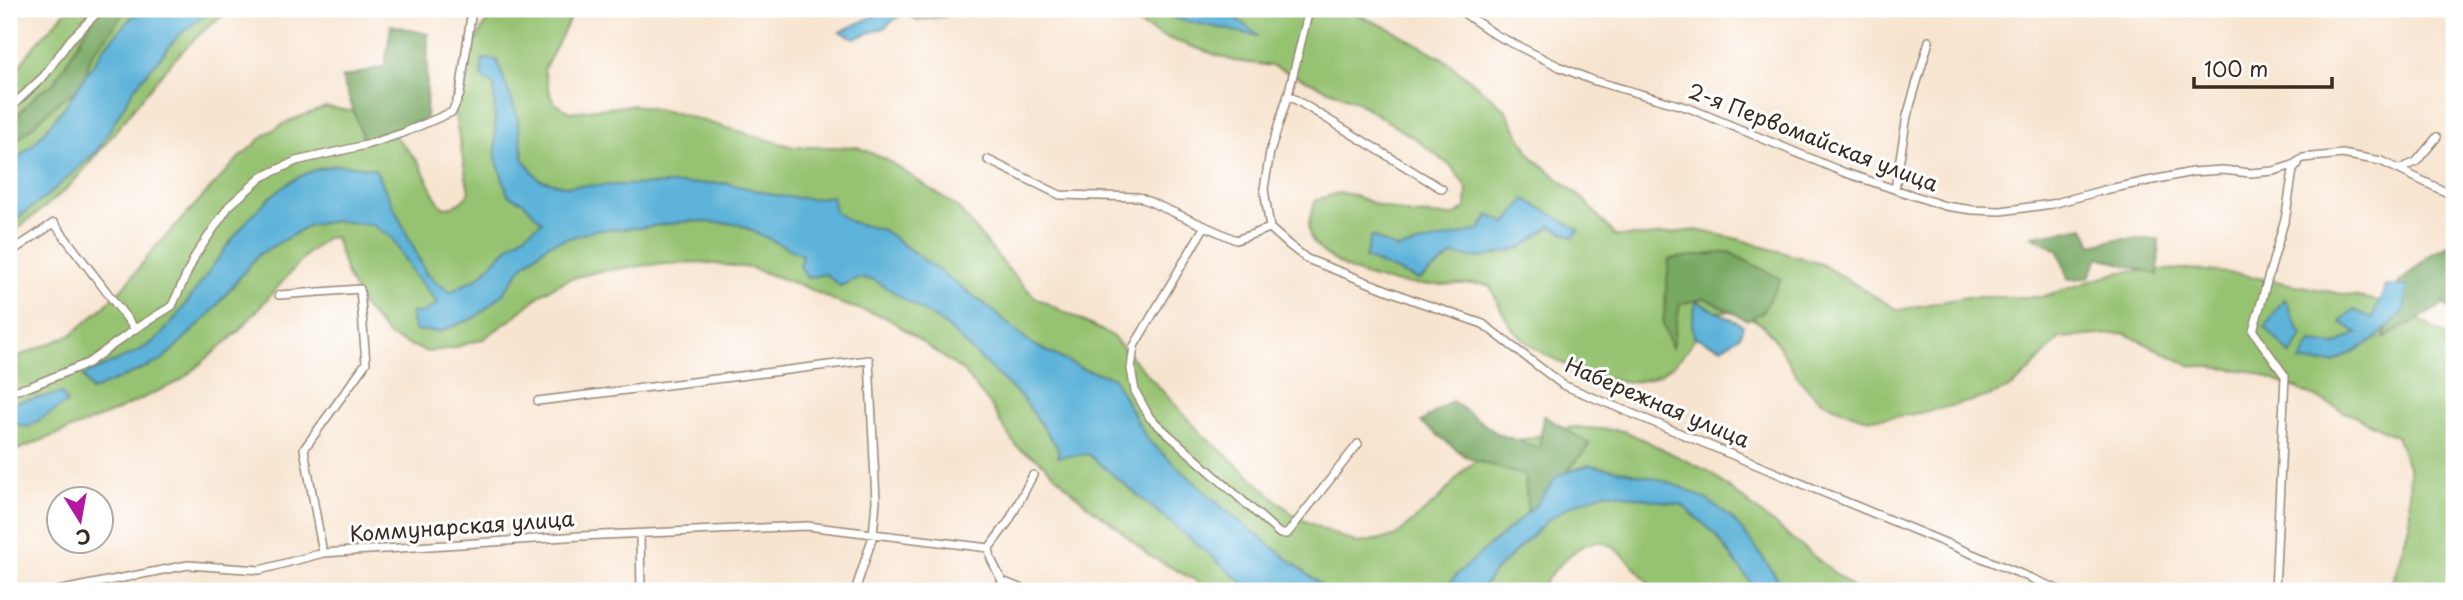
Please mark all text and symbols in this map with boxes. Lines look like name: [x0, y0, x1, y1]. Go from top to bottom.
scale bar: [2194, 46, 2332, 90]
text: 100 m: [2204, 52, 2268, 84]
street label: 2-я Первомайская улица: [1684, 74, 1944, 199]
street label: Набережная улица: [1560, 348, 1756, 455]
north arrow: [46, 484, 116, 554]
street label: Коммунарская улица: [349, 501, 576, 549]
text: С: [74, 523, 93, 553]

